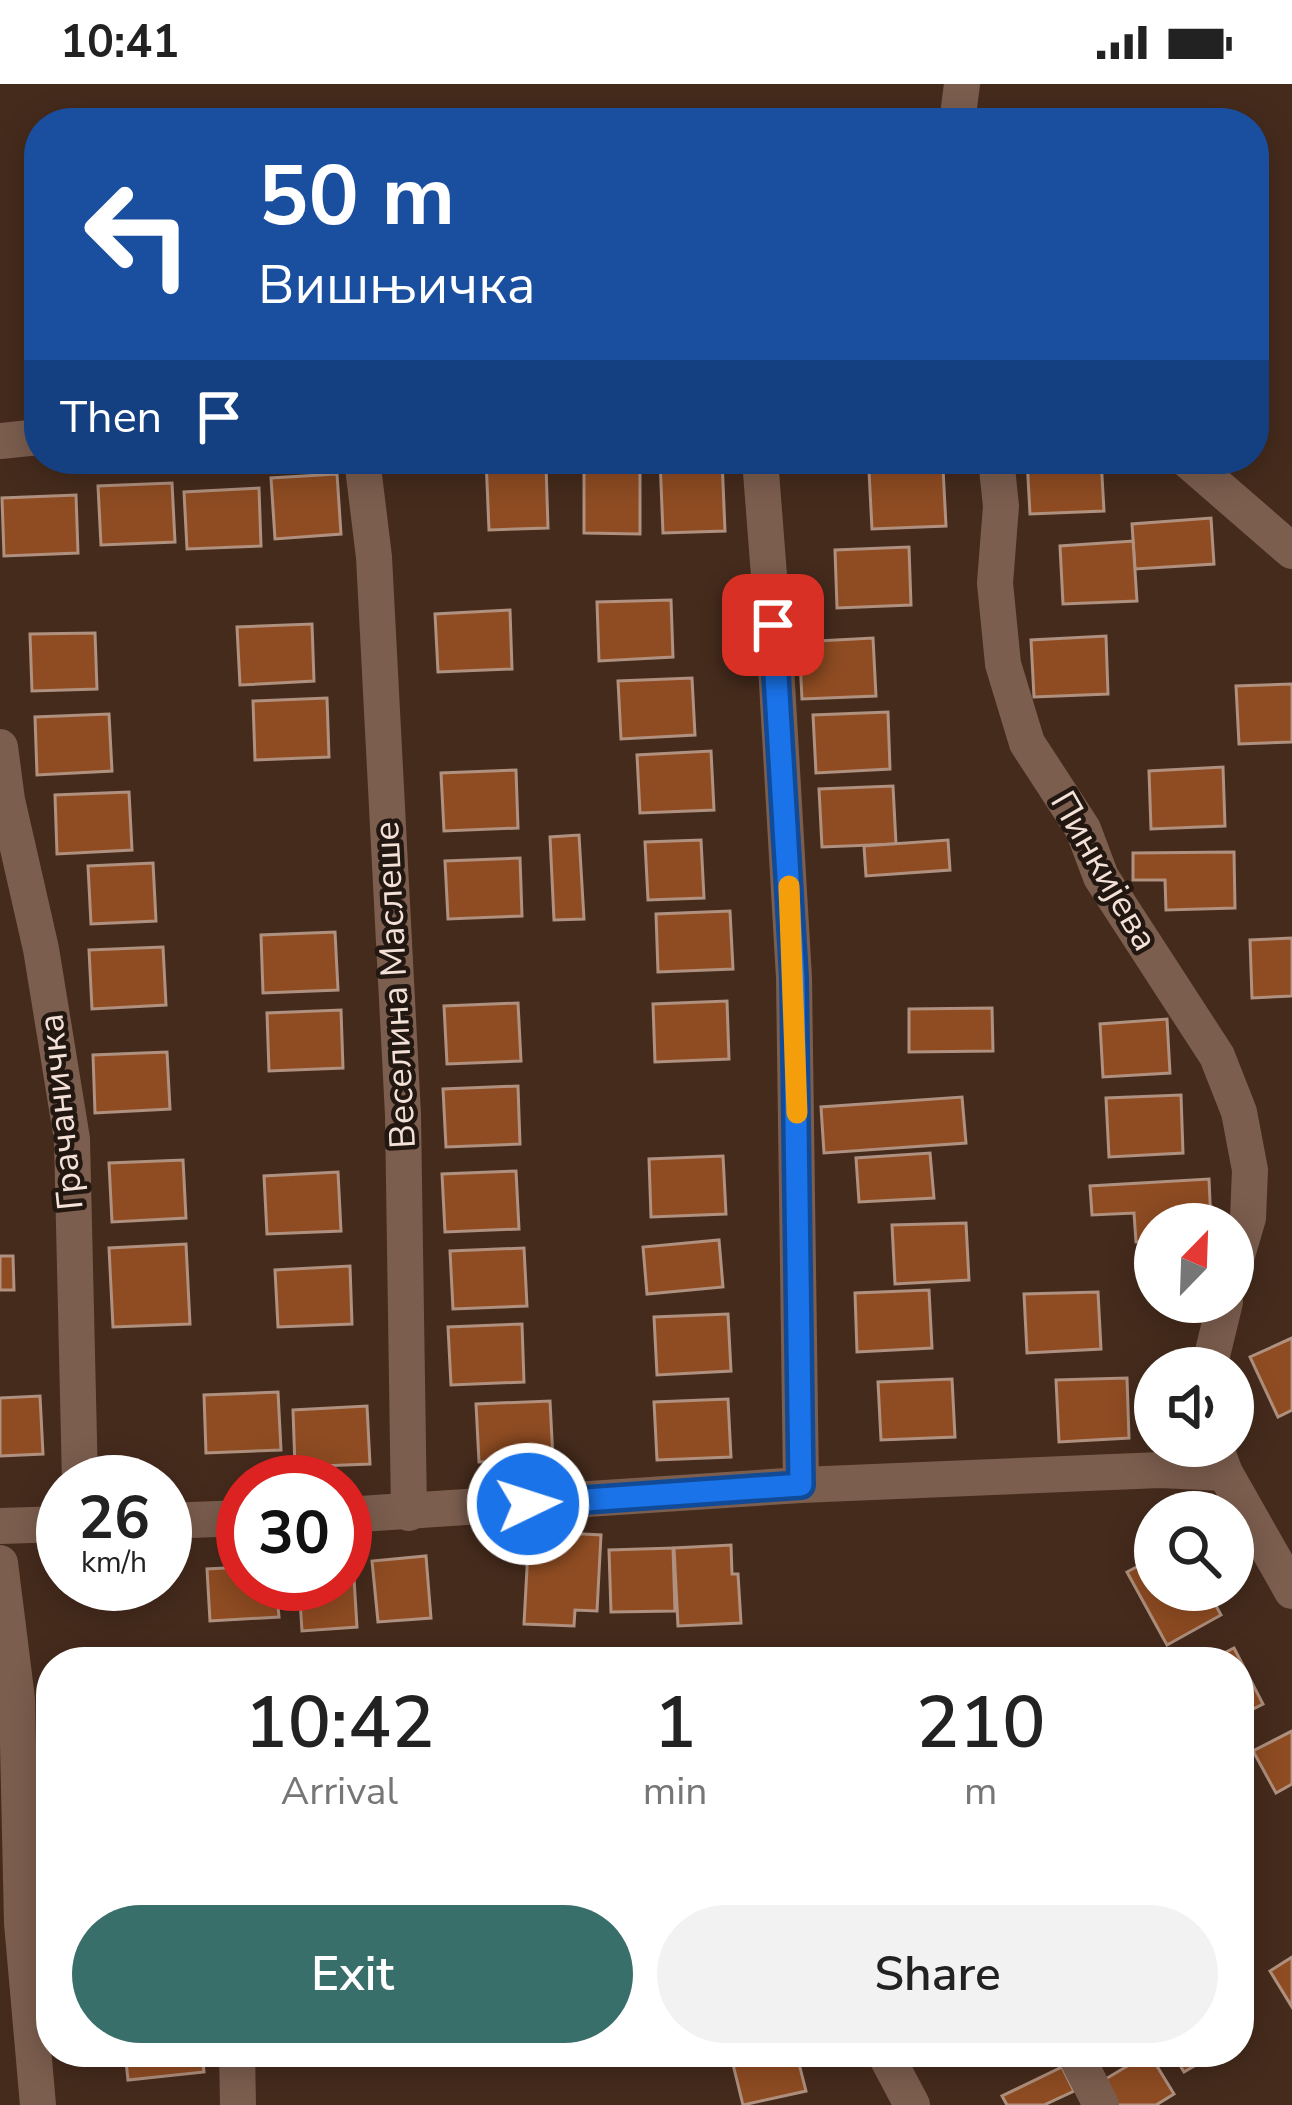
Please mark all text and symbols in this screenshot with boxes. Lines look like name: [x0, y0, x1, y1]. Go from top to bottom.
text: 10:41: [60, 12, 179, 73]
text: 50 m: [258, 139, 455, 254]
icon: left: [60, 156, 216, 312]
text: Вишњичка: [258, 248, 536, 322]
icon: arrive: [186, 384, 252, 450]
text: Then: [60, 387, 162, 448]
pin: [722, 574, 824, 676]
icon: arrive: [740, 592, 806, 658]
street label: Пинкијева: [1039, 782, 1169, 960]
street label: Веселина Маслеше: [362, 820, 428, 1150]
street label: Грачаничка: [26, 1011, 96, 1213]
north arrow: [1134, 1203, 1254, 1323]
map controls: [1134, 1203, 1254, 1611]
button: sound: [1134, 1347, 1254, 1467]
position arrow: [465, 1441, 591, 1567]
speed limit sign: 30: [216, 1455, 372, 1611]
text: 26: [78, 1477, 150, 1559]
button: search: [1134, 1491, 1254, 1611]
text: km/h: [81, 1542, 147, 1583]
text: 10:42: [244, 1674, 434, 1772]
text: 1: [654, 1674, 697, 1772]
text: 210: [916, 1674, 1045, 1772]
text: Arrival: [281, 1765, 398, 1818]
text: min: [643, 1765, 707, 1818]
text: m: [964, 1765, 997, 1818]
button: Exit: [72, 1905, 633, 2043]
button: Share: [657, 1905, 1218, 2043]

